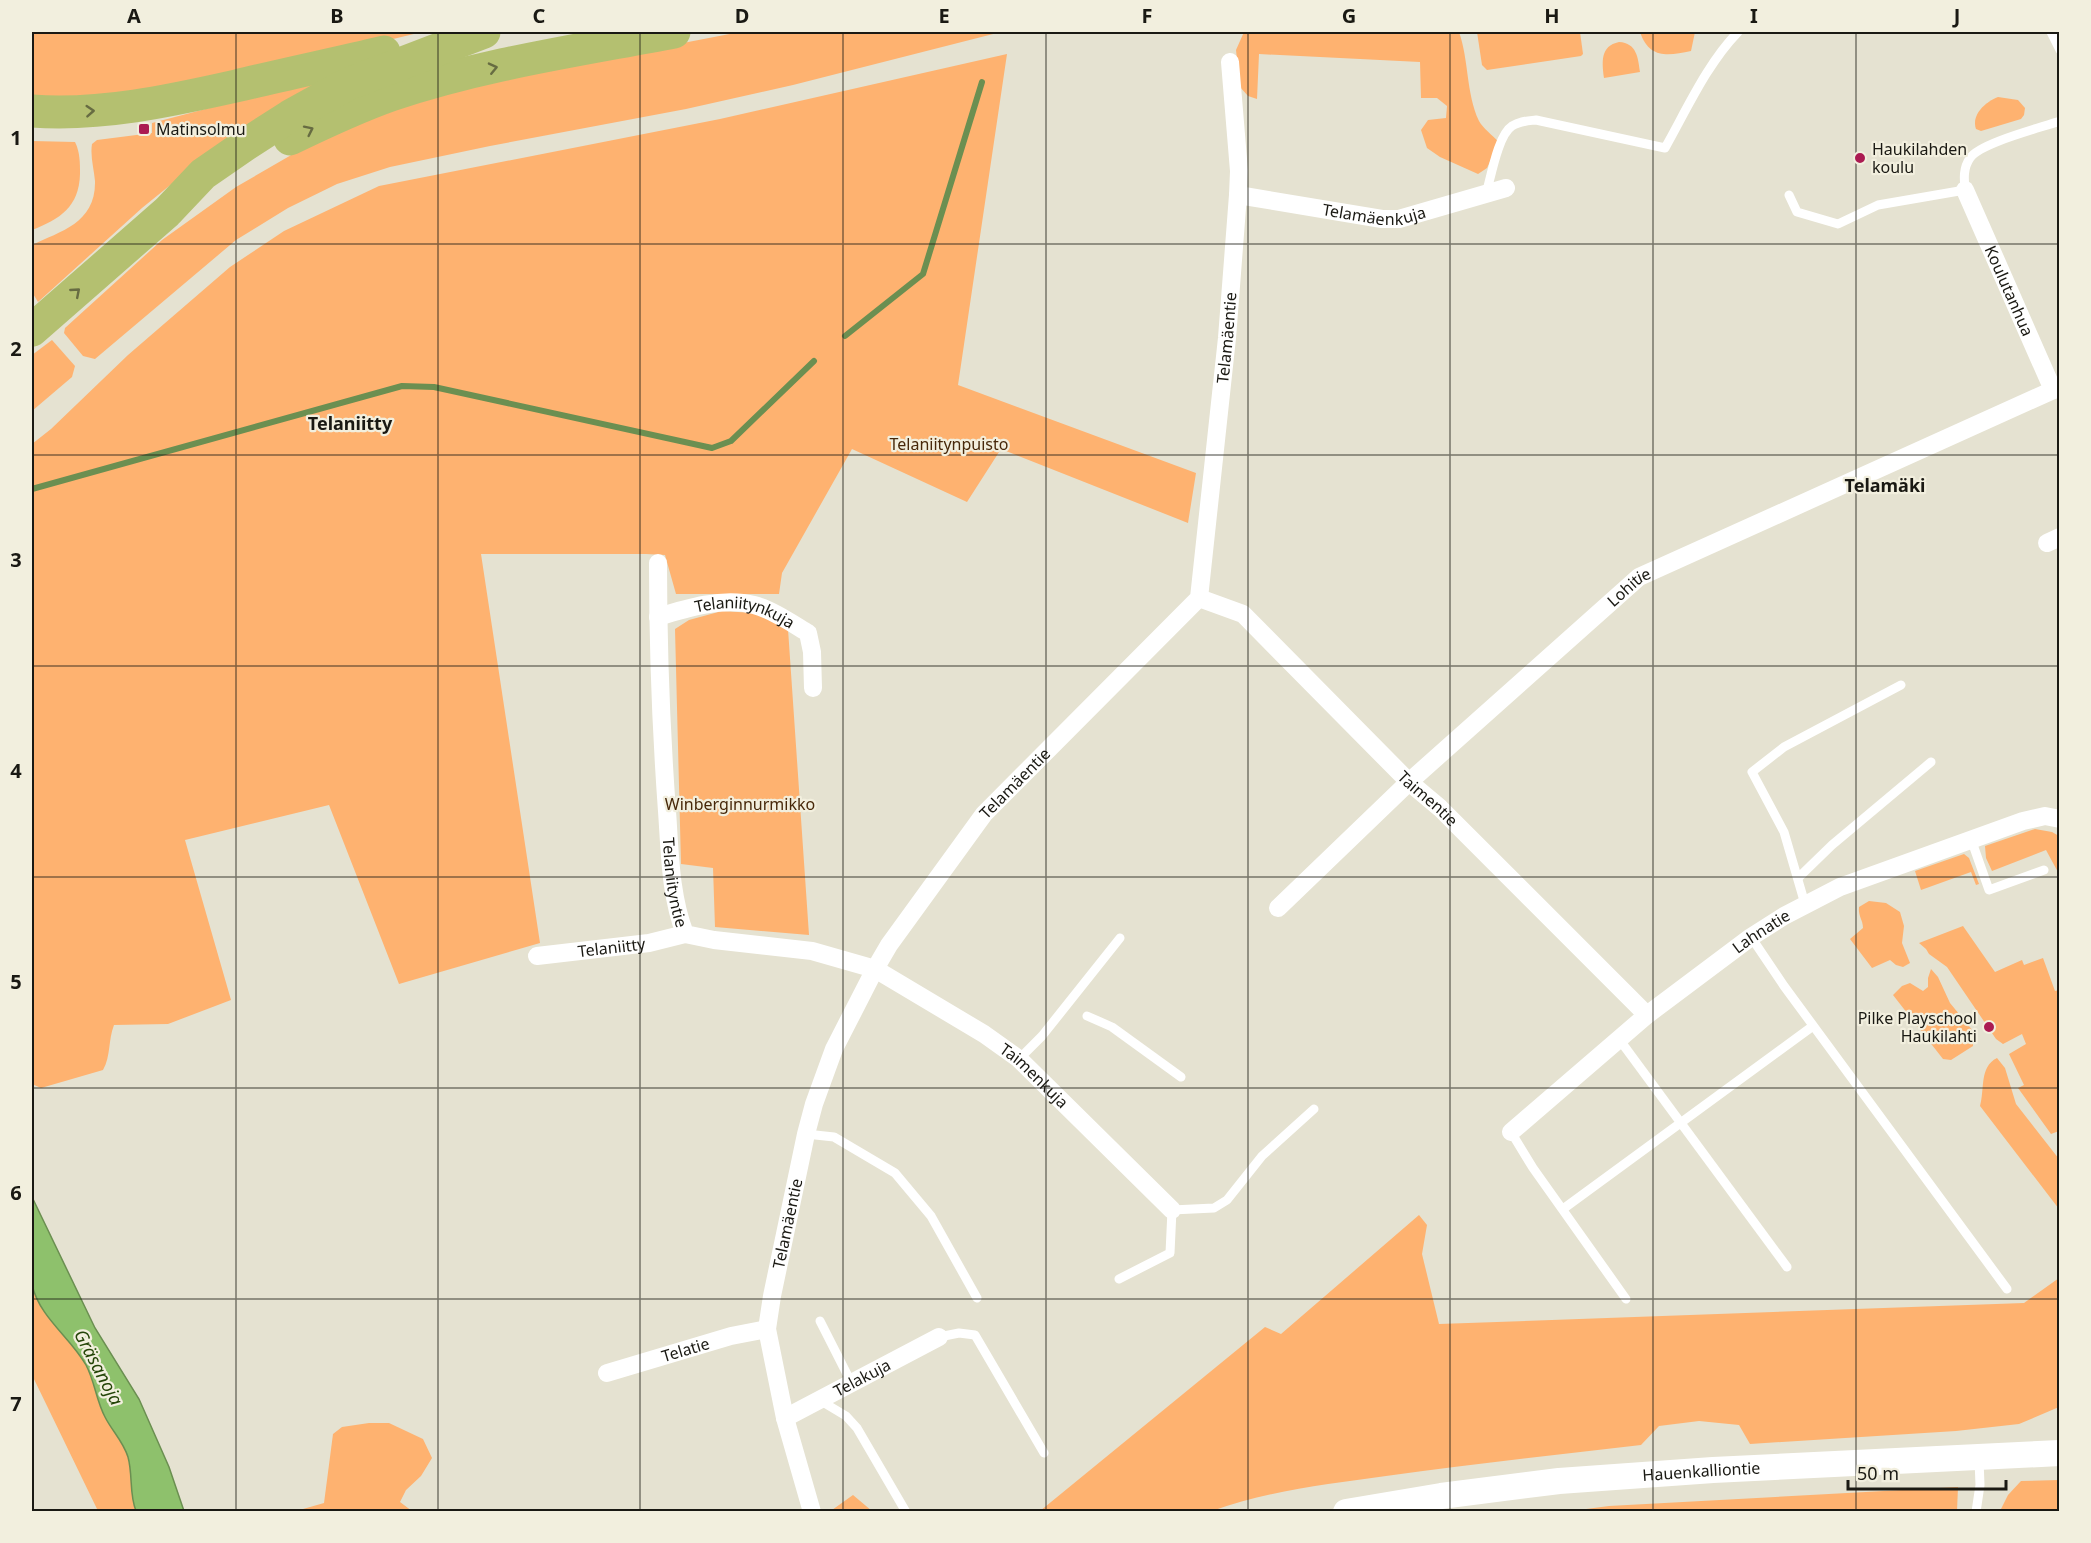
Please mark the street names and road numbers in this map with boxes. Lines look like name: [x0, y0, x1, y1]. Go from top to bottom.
street label: Telamäenkuja: [1321, 198, 1428, 230]
street label: Koulutanhua: [1980, 242, 2039, 339]
street label: Telamäentie: [1211, 291, 1241, 385]
street label: Lohitie: [1602, 562, 1654, 611]
street label: Telaniitynkuja: [693, 591, 799, 633]
street label: Telamäentie: [974, 743, 1055, 824]
street label: Taimentie: [1393, 766, 1463, 831]
street label: Telaniityntie: [658, 837, 693, 930]
street label: Lahnatie: [1728, 904, 1794, 958]
street label: Telaniitty: [577, 932, 647, 962]
street label: Taimenkuja: [996, 1038, 1073, 1113]
street label: Telamäentie: [767, 1176, 807, 1271]
street label: Telatie: [659, 1332, 712, 1367]
street label: Telakuja: [830, 1353, 894, 1402]
street label: Hauenkalliontie: [1642, 1457, 1761, 1486]

